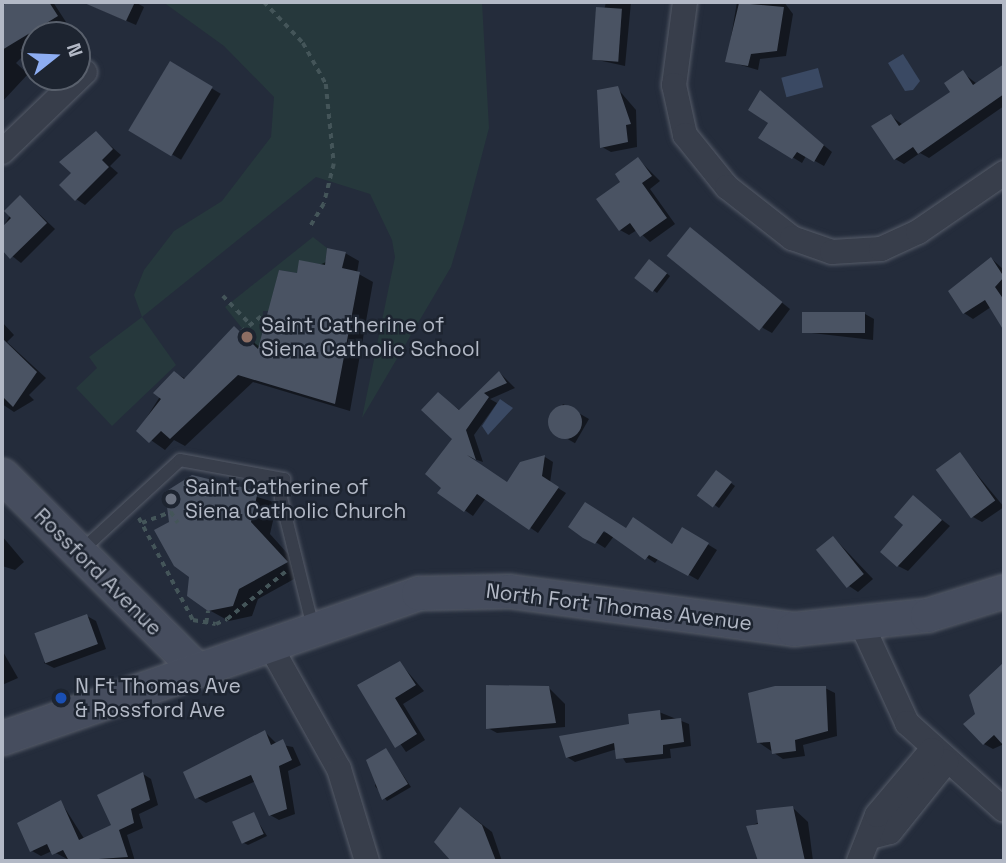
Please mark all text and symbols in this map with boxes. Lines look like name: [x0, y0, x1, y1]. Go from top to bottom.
north arrow: [21, 21, 91, 91]
text: N: [61, 40, 88, 60]
place label: Saint Catherine of Siena Catholic School: [261, 312, 480, 362]
marker: Saint Catherine of Siena Catholic School: [239, 329, 255, 345]
place label: Saint Catherine of Siena Catholic Church: [185, 474, 406, 524]
marker: Saint Catherine of Siena Catholic Church: [163, 491, 179, 507]
street label: Rossford Avenue: [29, 503, 167, 641]
street label: North Fort Thomas Avenue: [484, 578, 754, 636]
place label: N Ft Thomas Ave & Rossford Ave: [75, 673, 242, 723]
marker: N Ft Thomas Ave & Rossford Ave: [53, 690, 69, 706]

